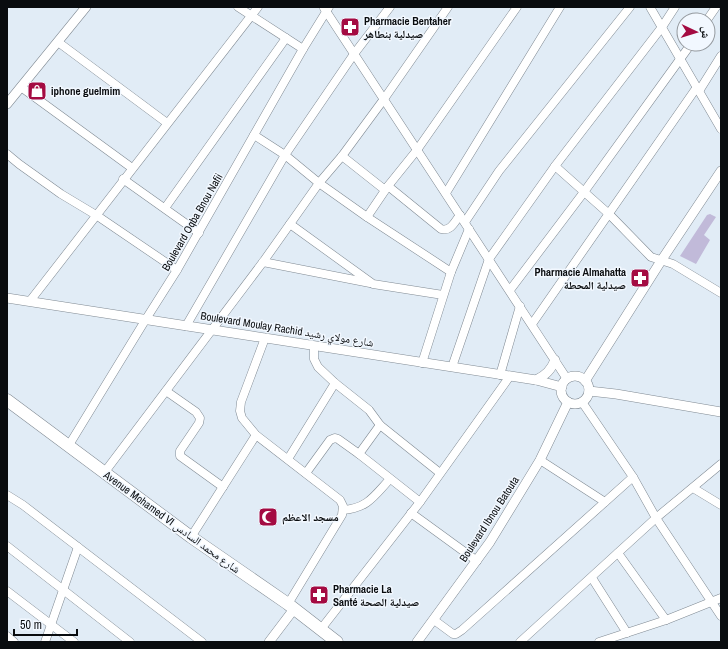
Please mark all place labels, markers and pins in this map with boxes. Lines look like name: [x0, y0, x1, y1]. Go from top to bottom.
place label: Pharmacie Bentaher صيدلية بنطاهر: [363, 14, 452, 41]
pharmacy icon: Pharmacie Bentaher صيدلية بنطاهر: [339, 16, 361, 38]
shop icon: iphone guelmim: [26, 80, 48, 102]
place label: iphone guelmim: [51, 84, 120, 98]
place label: Pharmacie Almahatta صيدلية المحطة: [535, 265, 626, 292]
pharmacy icon: Pharmacie Almahatta صيدلية المحطة: [629, 267, 651, 289]
mosque icon: مسجد الاعظم: [257, 506, 279, 528]
place label: مسجد الاعظم: [282, 510, 339, 525]
place label: Pharmacie La Santé صيدلية الصحة: [333, 582, 420, 609]
pharmacy icon: Pharmacie La Santé صيدلية الصحة: [308, 584, 330, 606]

